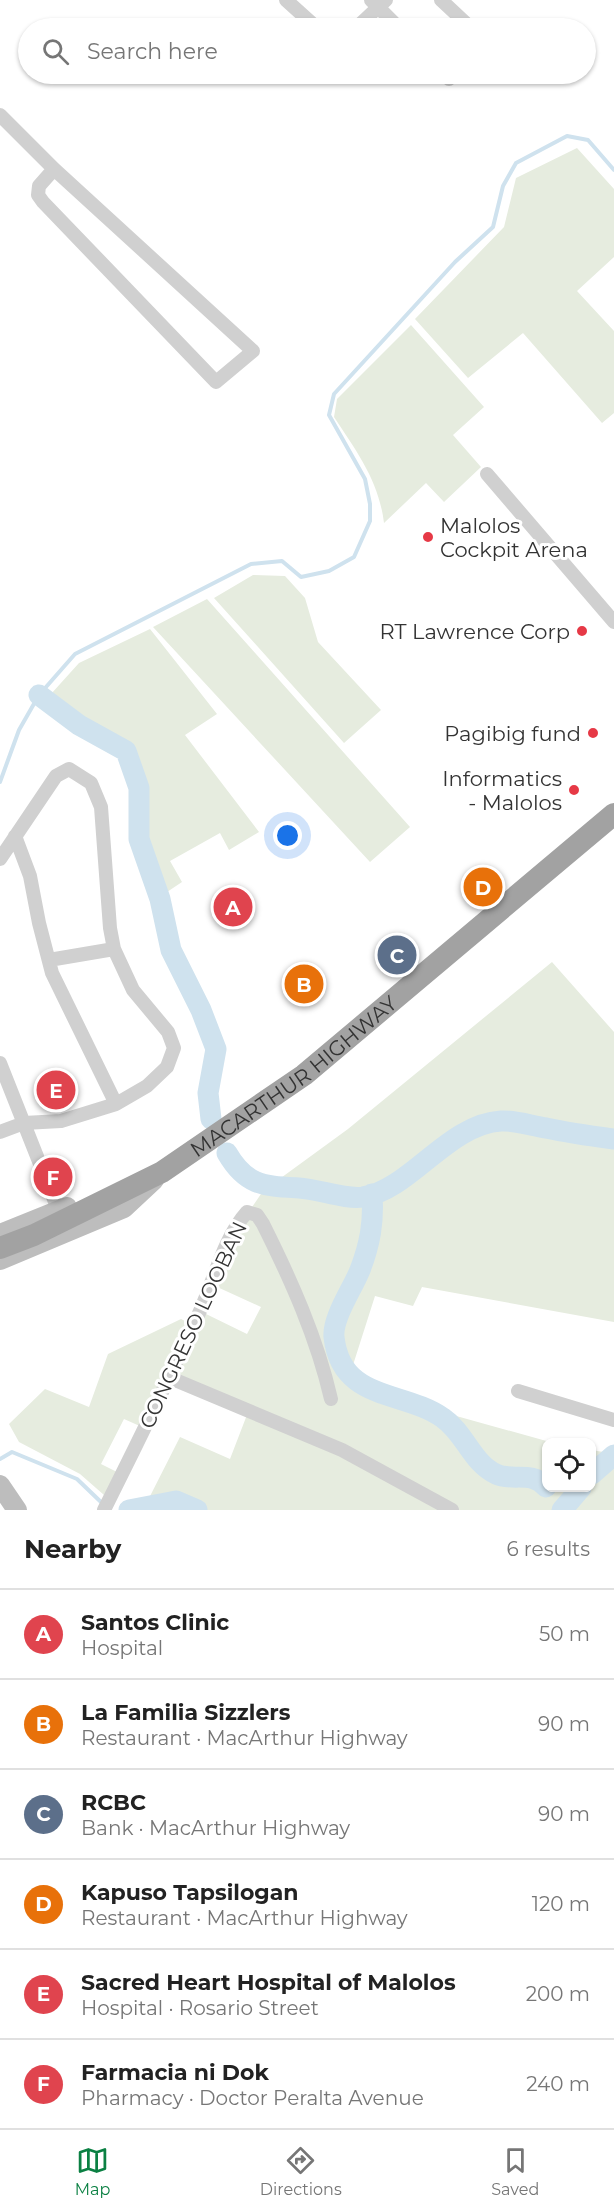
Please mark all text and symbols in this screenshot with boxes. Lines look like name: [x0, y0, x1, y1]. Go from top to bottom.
search box: [18, 18, 596, 84]
icon: search: [39, 35, 72, 68]
text: Search here: [87, 38, 218, 65]
place label: Malolos Cockpit Arena: [440, 513, 588, 562]
marker: Malolos Cockpit Arena: [421, 530, 435, 544]
place label: RT Lawrence Corp: [380, 619, 570, 644]
marker: RT Lawrence Corp: [575, 624, 589, 638]
place label: Pagibig fund: [444, 721, 581, 746]
marker: Pagibig fund: [586, 726, 600, 740]
place label: Informatics - Malolos: [442, 766, 562, 815]
marker: Informatics - Malolos: [567, 783, 581, 797]
your location: [273, 821, 302, 850]
pin: D: [464, 864, 502, 910]
pin: A: [214, 884, 252, 930]
pin: C: [378, 932, 416, 978]
pin: B: [284, 962, 324, 1006]
street label: MACARTHUR HIGHWAY: [185, 990, 402, 1162]
pin: E: [36, 1068, 76, 1112]
pin: F: [34, 1154, 72, 1200]
street label: CONGRESO LOOBAN: [134, 1218, 252, 1432]
map controls: [542, 1438, 596, 1492]
button: locate: [542, 1438, 596, 1492]
text: Nearby: [24, 1533, 121, 1565]
text: 6 results: [506, 1537, 590, 1561]
text: Santos Clinic: [81, 1609, 229, 1636]
text: A: [36, 1622, 51, 1646]
text: 50 m: [539, 1622, 590, 1646]
text: Hospital: [81, 1636, 163, 1660]
text: La Familia Sizzlers: [81, 1699, 290, 1726]
text: B: [36, 1712, 51, 1736]
text: 90 m: [538, 1712, 590, 1736]
text: Restaurant · MacArthur Highway: [81, 1726, 408, 1750]
text: RCBC: [81, 1789, 146, 1816]
text: C: [36, 1802, 51, 1826]
text: 90 m: [538, 1802, 590, 1826]
text: Bank · MacArthur Highway: [81, 1816, 350, 1840]
text: Kapuso Tapsilogan: [81, 1879, 298, 1906]
text: D: [35, 1892, 52, 1916]
text: 120 m: [532, 1892, 590, 1916]
text: Restaurant · MacArthur Highway: [81, 1906, 408, 1930]
text: Sacred Heart Hospital of Malolos: [81, 1969, 456, 1996]
text: E: [37, 1982, 50, 2006]
text: 200 m: [526, 1982, 590, 2006]
text: Hospital · Rosario Street: [81, 1996, 319, 2020]
text: Farmacia ni Dok: [81, 2059, 269, 2086]
text: F: [37, 2072, 50, 2096]
text: 240 m: [526, 2072, 590, 2096]
text: Pharmacy · Doctor Peralta Avenue: [81, 2086, 424, 2110]
tab: Map: [75, 2144, 110, 2199]
tab: Directions: [260, 2144, 342, 2199]
tab: Saved: [491, 2144, 539, 2199]

